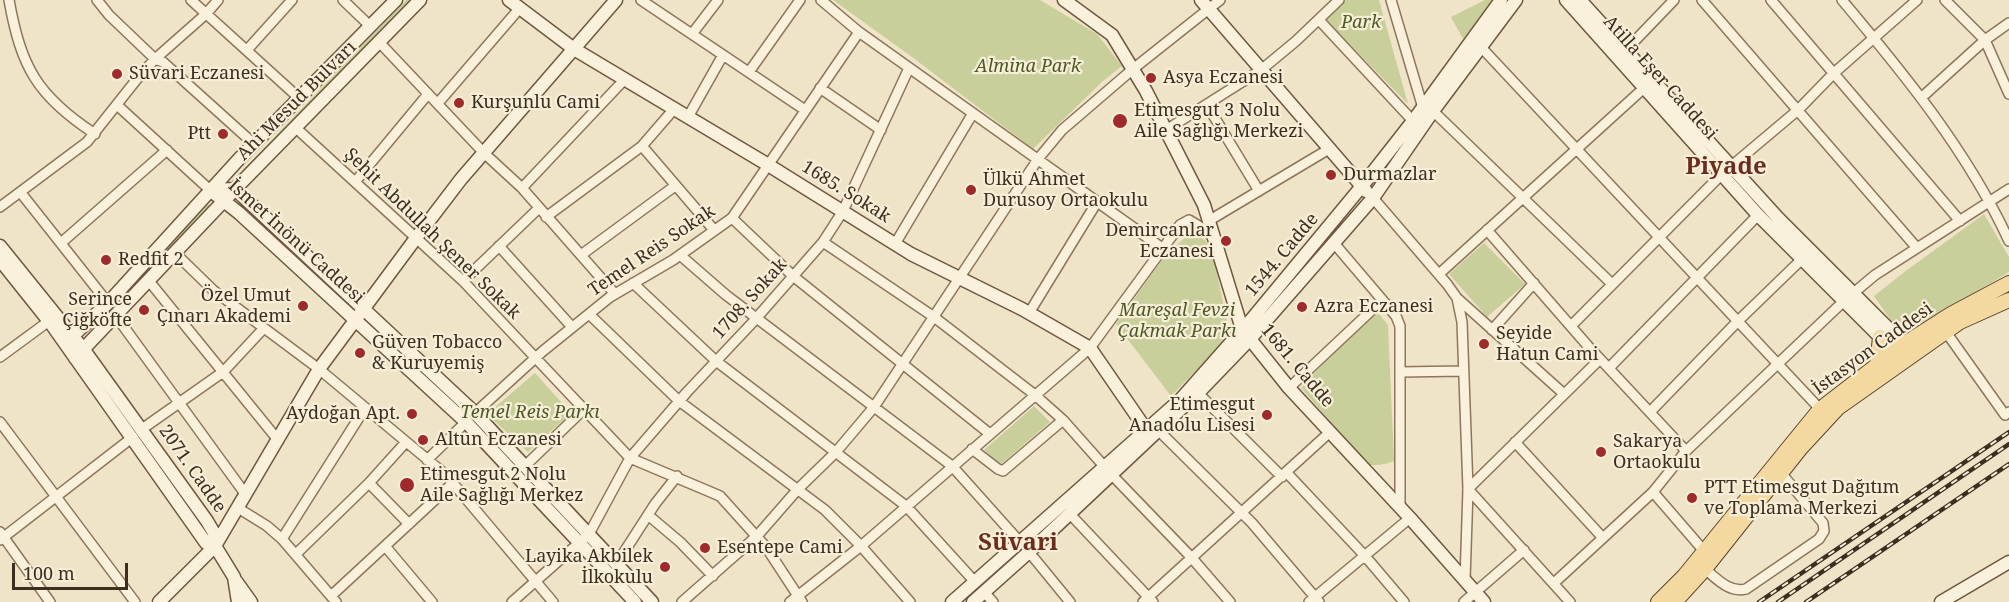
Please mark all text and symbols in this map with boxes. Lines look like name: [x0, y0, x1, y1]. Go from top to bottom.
street label: Atilla Eşer Caddesi: [1599, 11, 1721, 145]
park label: Park: [1341, 12, 1381, 34]
street label: Ahi Mesud Bulvarı: [233, 37, 361, 165]
park label: Almina Park: [975, 56, 1081, 78]
place label: Süvari Eczanesi: [129, 63, 264, 85]
marker: Süvari Eczanesi: [110, 67, 124, 81]
place label: Asya Eczanesi: [1163, 67, 1283, 89]
marker: Asya Eczanesi: [1144, 71, 1158, 85]
place label: Kurşunlu Cami: [471, 92, 600, 114]
marker: Kurşunlu Cami: [452, 96, 466, 110]
place label: Etimesgut 3 Nolu Aile Sağlığı Merkezi: [1134, 100, 1303, 142]
marker: Etimesgut 3 Nolu Aile Sağlığı Merkezi: [1111, 112, 1129, 130]
place label: Ptt: [187, 123, 211, 145]
marker: Ptt: [216, 127, 230, 141]
street label: Şehit Abdullah Şener Sokak: [339, 144, 525, 324]
district label: Piyade: [1685, 153, 1767, 181]
street label: 1685. Sokak: [798, 156, 894, 228]
place label: Durmazlar: [1343, 164, 1437, 186]
marker: Durmazlar: [1324, 168, 1338, 182]
place label: Ülkü Ahmet Durusoy Ortaokulu: [983, 169, 1148, 212]
street label: İsmet İnönü Caddesi: [224, 175, 368, 309]
marker: Ülkü Ahmet Durusoy Ortaokulu: [964, 183, 978, 197]
street label: Temel Reis Sokak: [585, 201, 719, 301]
street label: 1544. Cadde: [1241, 209, 1323, 301]
place label: Demircanlar Eczanesi: [1105, 220, 1214, 262]
marker: Demircanlar Eczanesi: [1219, 234, 1233, 248]
place label: Redfit 2: [118, 249, 184, 271]
marker: Redfit 2: [99, 253, 113, 267]
street label: 1708. Sokak: [708, 254, 792, 344]
place label: Özel Umut Çınarı Akademi: [157, 285, 291, 328]
place label: Serince Çiğköfte: [62, 289, 132, 332]
place label: Azra Eczanesi: [1314, 296, 1433, 318]
street label: İstasyon Caddesi: [1809, 298, 1937, 400]
marker: Özel Umut Çınarı Akademi: [296, 299, 310, 313]
park label: Mareşal Fevzi Çakmak Parkı: [1117, 300, 1237, 342]
marker: Azra Eczanesi: [1295, 300, 1309, 314]
marker: Serince Çiğköfte: [137, 303, 151, 317]
street label: 1681. Cadde: [1256, 320, 1338, 412]
place label: Seyide Hatun Cami: [1496, 323, 1598, 366]
place label: Güven Tobacco & Kuruyemiş: [372, 332, 502, 374]
marker: Seyide Hatun Cami: [1477, 337, 1491, 351]
marker: Güven Tobacco & Kuruyemiş: [353, 346, 367, 360]
place label: Etimesgut Anadolu Lisesi: [1129, 394, 1255, 436]
park label: Temel Reis Parkı: [460, 402, 600, 424]
place label: Aydoğan Apt.: [286, 403, 400, 425]
marker: Aydoğan Apt.: [405, 407, 419, 421]
marker: Etimesgut Anadolu Lisesi: [1260, 408, 1274, 422]
street label: 2071. Cadde: [154, 421, 230, 517]
place label: Altun Eczanesi: [435, 429, 562, 451]
place label: Sakarya Ortaokulu: [1613, 431, 1701, 474]
marker: Altun Eczanesi: [416, 433, 430, 447]
marker: Sakarya Ortaokulu: [1594, 445, 1608, 459]
place label: Etimesgut 2 Nolu Aile Sağlığı Merkez: [420, 464, 583, 506]
marker: Etimesgut 2 Nolu Aile Sağlığı Merkez: [398, 476, 416, 494]
place label: PTT Etimesgut Dağıtım ve Toplama Merkezi: [1704, 477, 1900, 520]
marker: PTT Etimesgut Dağıtım ve Toplama Merkezi: [1685, 491, 1699, 505]
district label: Süvari: [978, 529, 1058, 557]
place label: Esentepe Cami: [717, 537, 843, 559]
marker: Esentepe Cami: [698, 541, 712, 555]
place label: Layika Akbilek İlkokulu: [525, 546, 653, 588]
scale bar: [15, 551, 130, 589]
marker: Layika Akbilek İlkokulu: [658, 560, 672, 574]
text: 100 m: [23, 561, 75, 585]

